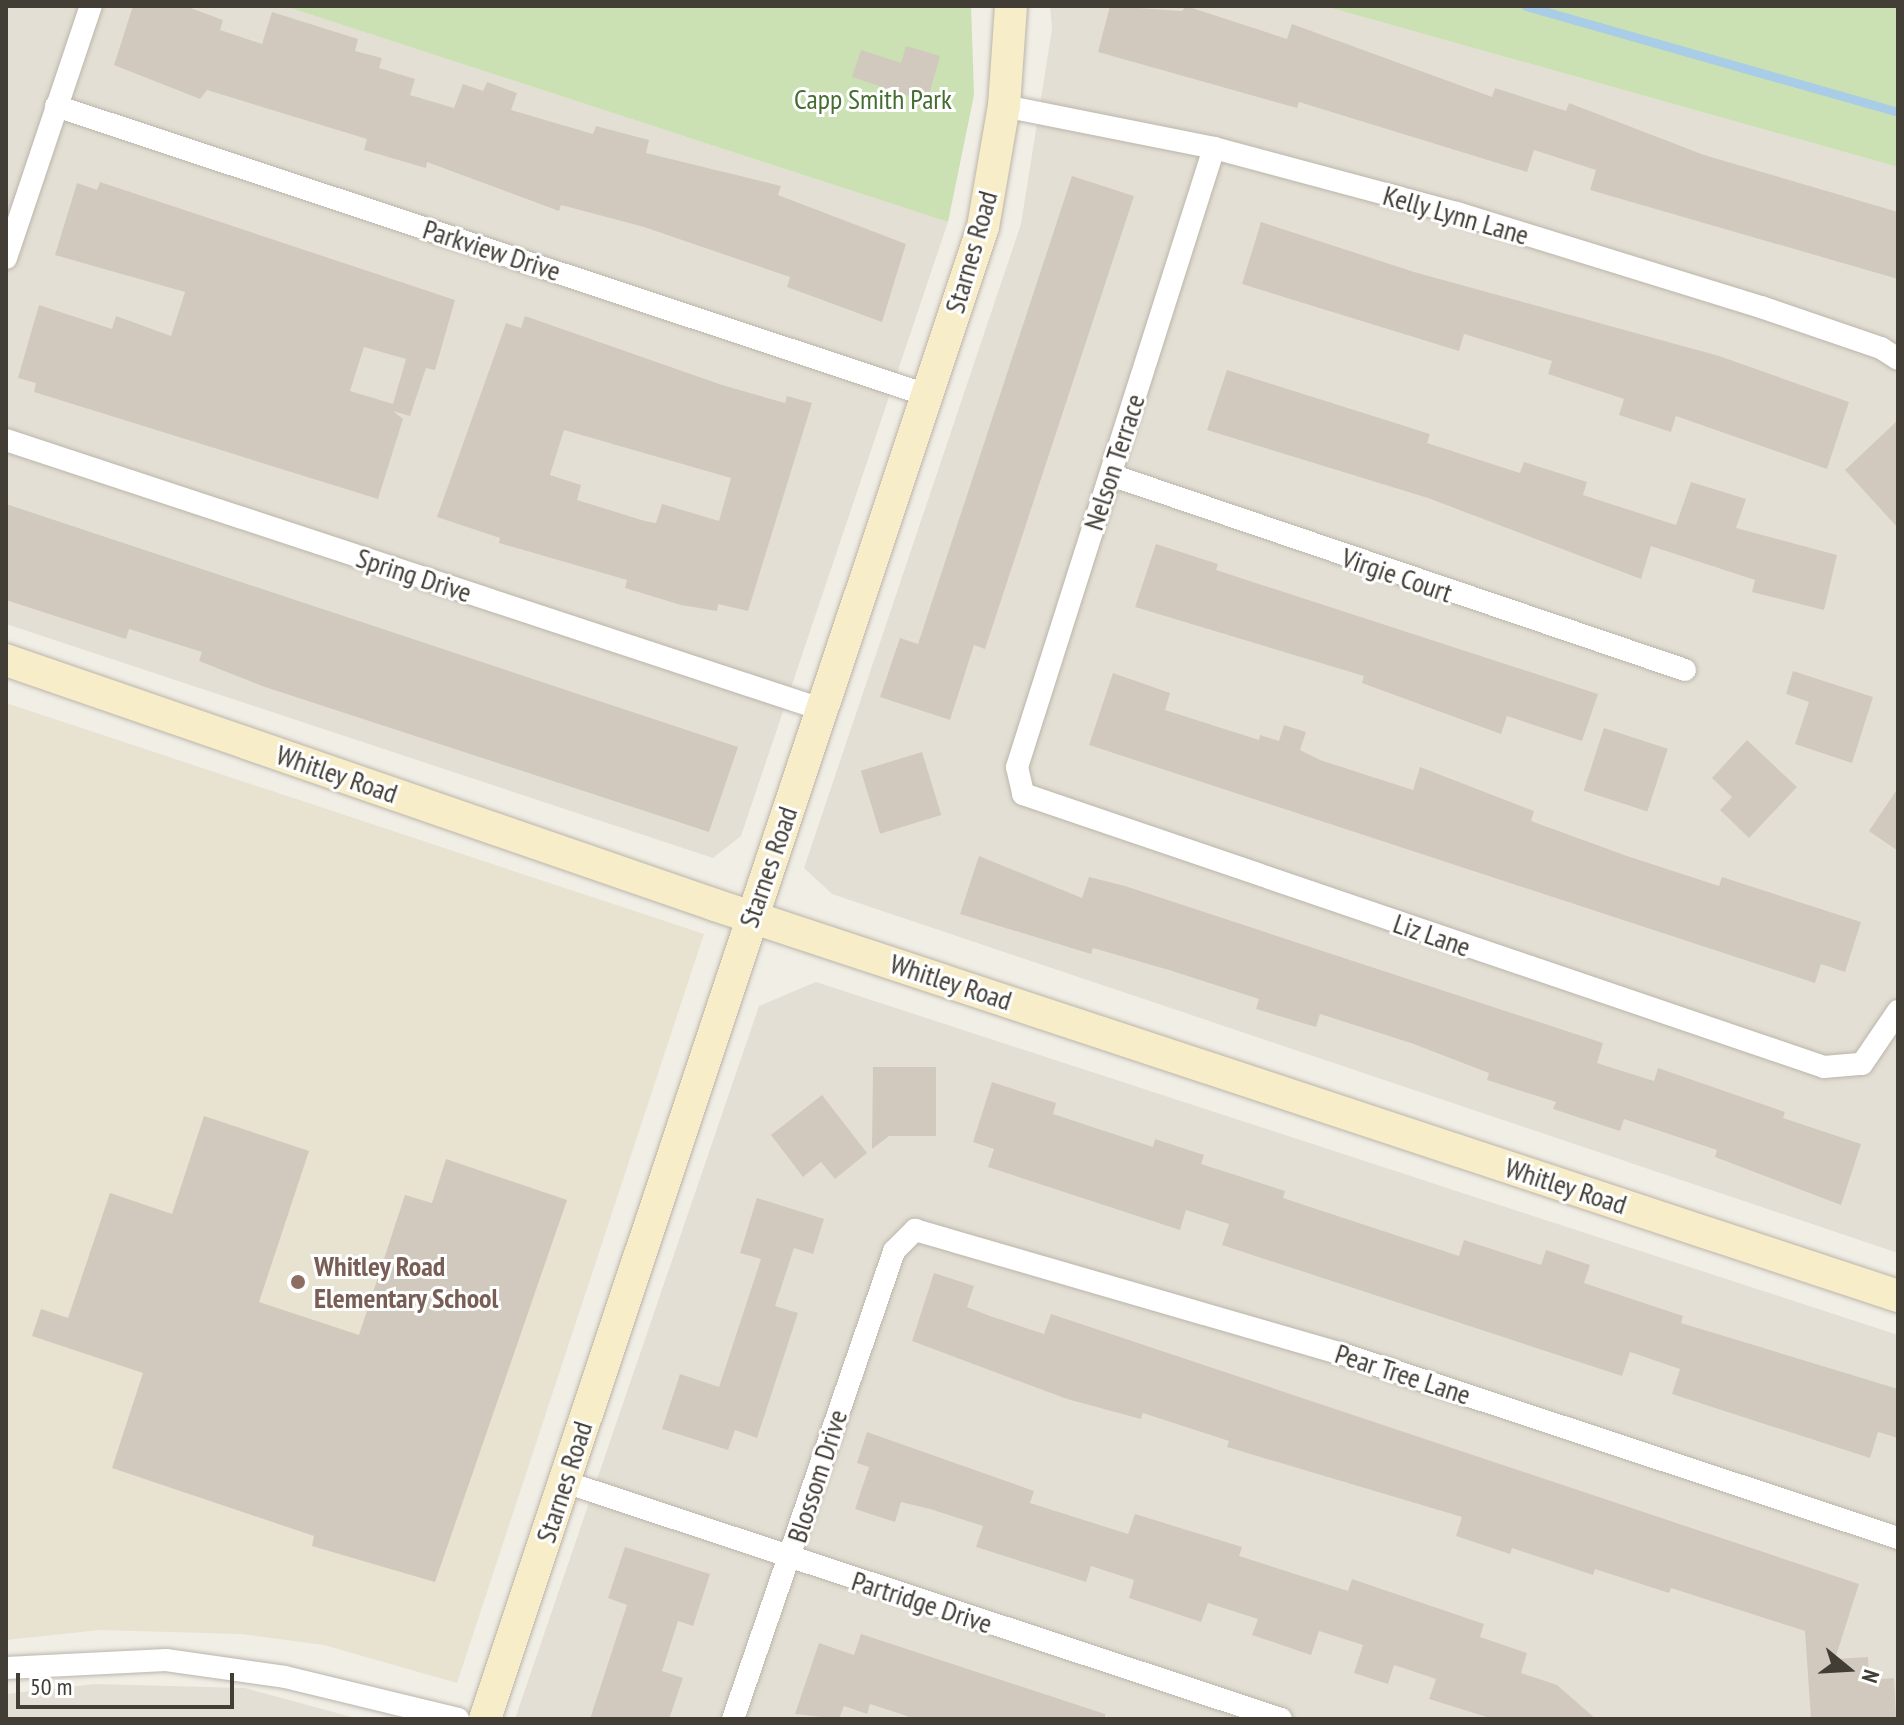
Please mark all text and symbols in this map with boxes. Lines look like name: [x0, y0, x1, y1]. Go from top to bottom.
park label: Capp Smith Park: [794, 82, 952, 116]
street label: Kelly Lynn Lane: [1379, 178, 1533, 252]
street label: Starnes Road: [938, 187, 1004, 317]
street label: Parkview Drive: [419, 212, 565, 288]
street label: Nelson Terrace: [1076, 389, 1152, 535]
street label: Virgie Court: [1337, 540, 1457, 610]
street label: Spring Drive: [352, 541, 476, 609]
street label: Whitley Road: [272, 737, 402, 811]
street label: Starnes Road: [732, 802, 804, 932]
street label: Liz Lane: [1389, 906, 1475, 964]
street label: Whitley Road: [886, 946, 1016, 1018]
street label: Whitley Road: [1501, 1150, 1631, 1222]
place label: Whitley Road Elementary School: [314, 1249, 499, 1315]
marker: Whitley Road Elementary School: [289, 1273, 307, 1291]
street label: Pear Tree Lane: [1331, 1336, 1475, 1412]
street label: Blossom Drive: [780, 1405, 854, 1547]
street label: Starnes Road: [529, 1417, 599, 1547]
street label: Partridge Drive: [848, 1564, 996, 1640]
north arrow: [1808, 1629, 1888, 1709]
scale bar: [20, 1657, 238, 1707]
text: N: [1856, 1666, 1886, 1686]
text: 50 m: [30, 1671, 72, 1702]

